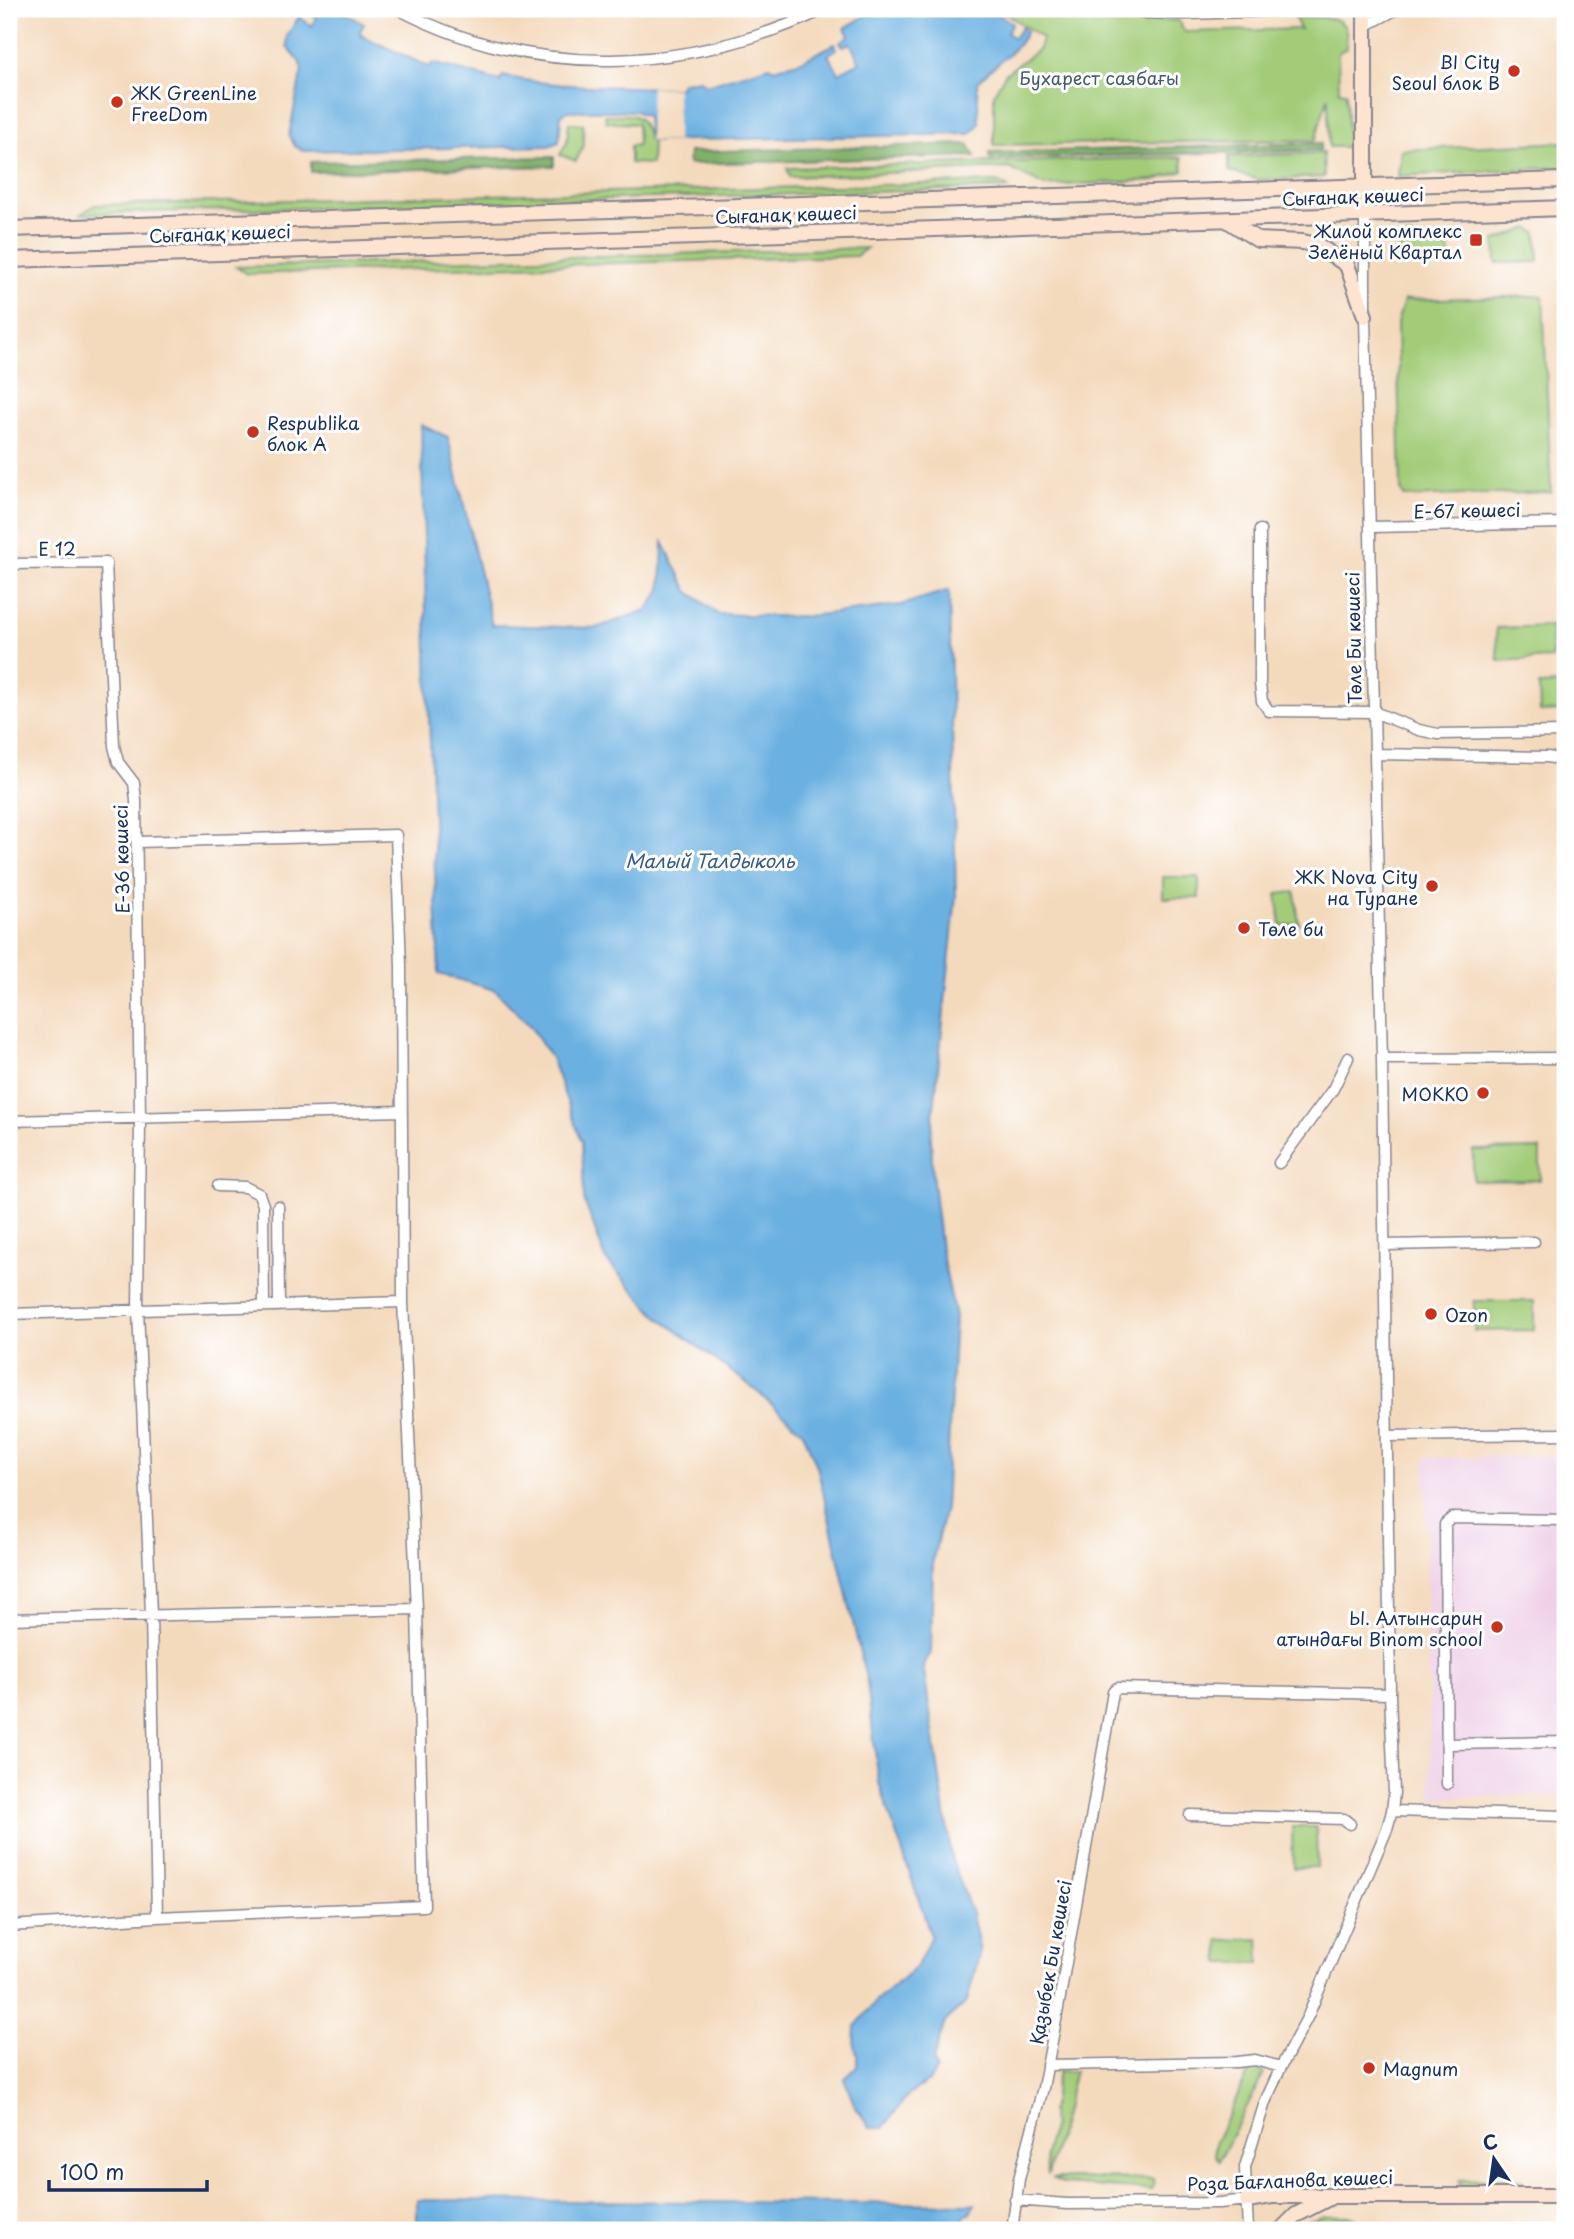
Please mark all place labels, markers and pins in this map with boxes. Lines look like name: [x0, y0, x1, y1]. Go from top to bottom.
place label: BI City Seoul блок B: [1391, 48, 1500, 96]
marker: BI City Seoul блок B: [1506, 63, 1522, 79]
place label: ЖК GreenLine FreeDom: [130, 79, 257, 127]
marker: ЖК GreenLine FreeDom: [109, 94, 125, 110]
place label: Жилой комплекс Зелёный Квартал: [1309, 217, 1462, 265]
marker: Жилой комплекс Зелёный Квартал: [1468, 232, 1484, 248]
place label: Respublika блок А: [267, 409, 360, 457]
marker: Respublika блок А: [245, 424, 261, 440]
place label: ЖК Nova City на Туране: [1294, 863, 1418, 911]
marker: ЖК Nova City на Туране: [1424, 878, 1440, 894]
place label: Төле би: [1258, 915, 1324, 942]
marker: Төле би: [1236, 920, 1252, 936]
place label: МОККО: [1402, 1080, 1469, 1107]
marker: МОККО: [1475, 1085, 1491, 1101]
place label: Ozon: [1445, 1301, 1488, 1328]
marker: Ozon: [1423, 1306, 1439, 1322]
place label: Ы. Алтынсарин атындағы Binom school: [1276, 1604, 1483, 1652]
marker: Ы. Алтынсарин атындағы Binom school: [1489, 1619, 1505, 1635]
place label: Magnum: [1383, 2055, 1458, 2082]
marker: Magnum: [1361, 2060, 1377, 2076]

